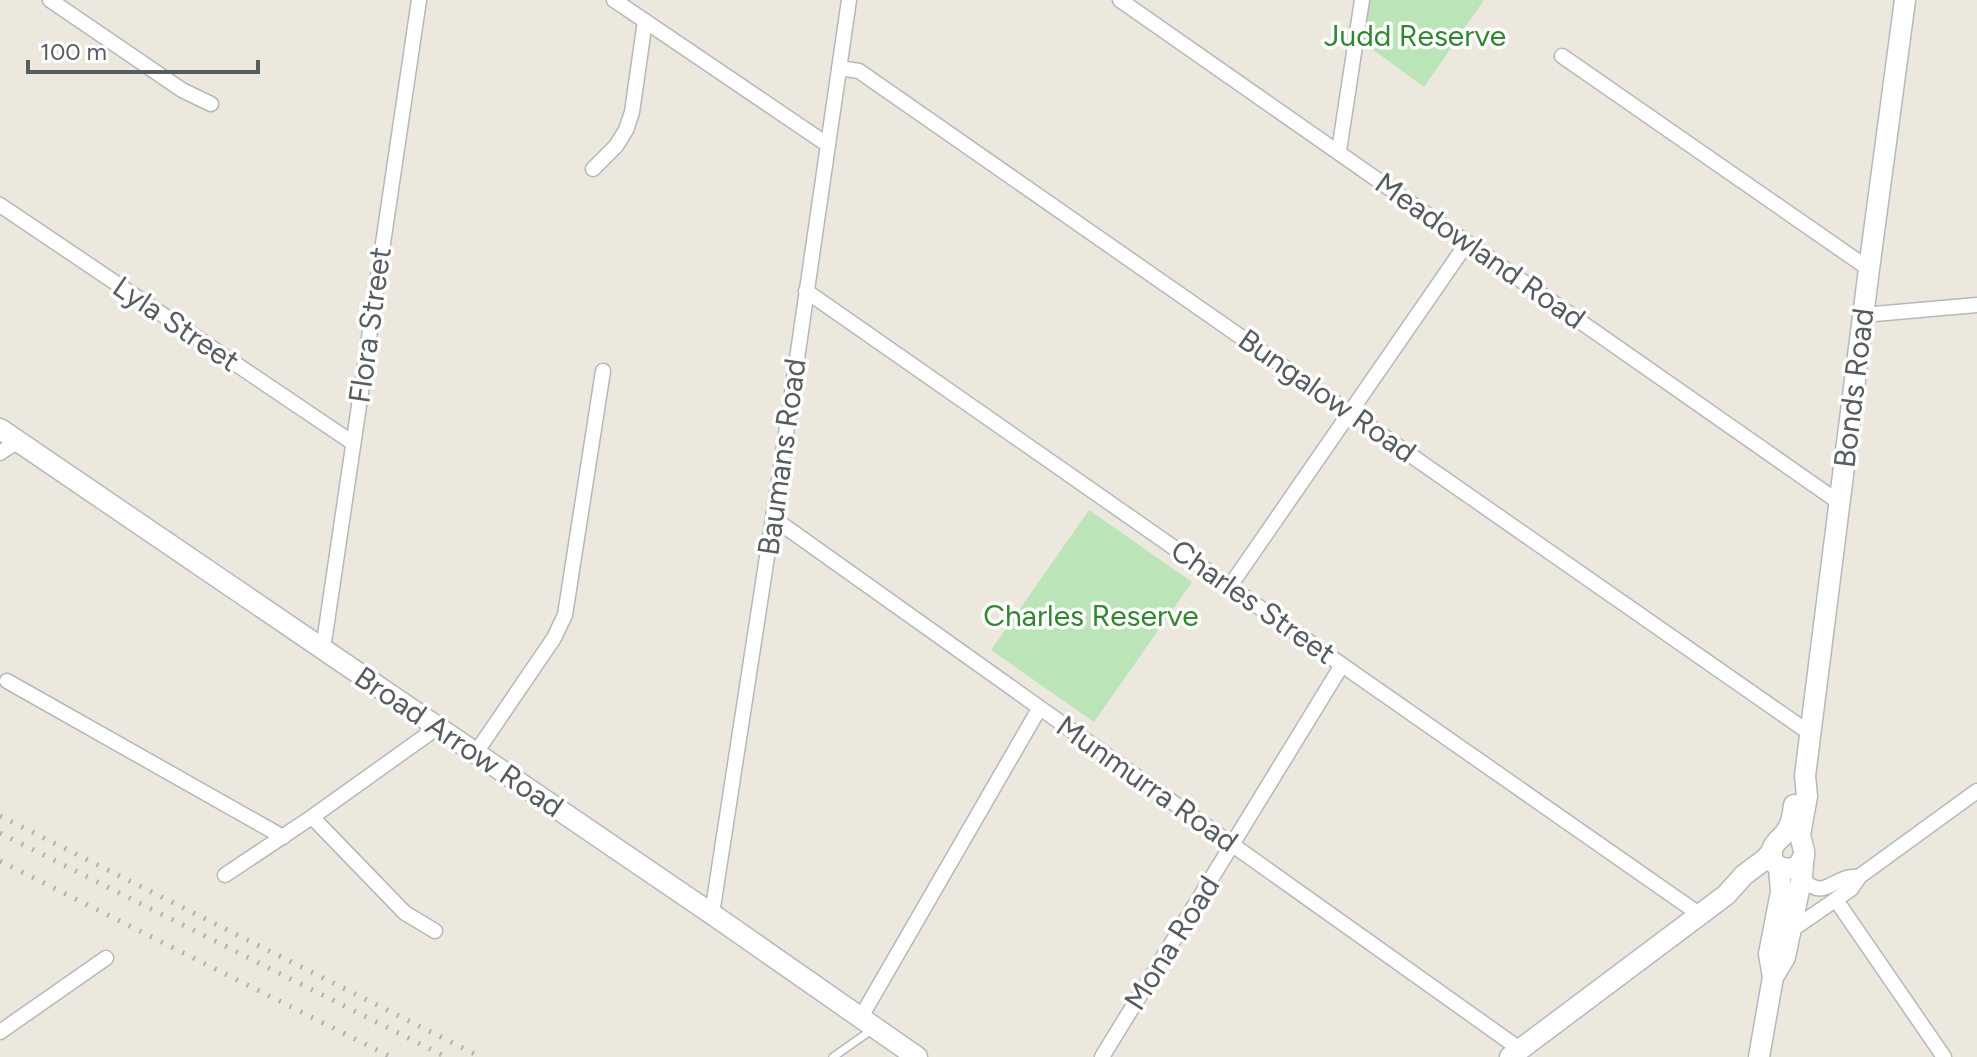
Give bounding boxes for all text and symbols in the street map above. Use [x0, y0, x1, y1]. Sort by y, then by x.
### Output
park label: Judd Reserve [1324, 17, 1506, 54]
scale bar [28, 24, 258, 74]
text: 100 m [40, 37, 107, 66]
street label: Meadowland Road [1368, 164, 1592, 337]
street label: Flora Street [340, 245, 399, 405]
street label: Lyla Street [106, 268, 247, 379]
street label: Bonds Road [1825, 306, 1882, 470]
street label: Bungalow Road [1231, 321, 1423, 470]
street label: Baumans Road [749, 356, 814, 558]
street label: Charles Street [1164, 531, 1343, 672]
park label: Charles Reserve [983, 597, 1199, 634]
street label: Broad Arrow Road [348, 658, 571, 825]
street label: Munmurra Road [1049, 707, 1245, 860]
street label: Mona Road [1116, 869, 1227, 1017]

